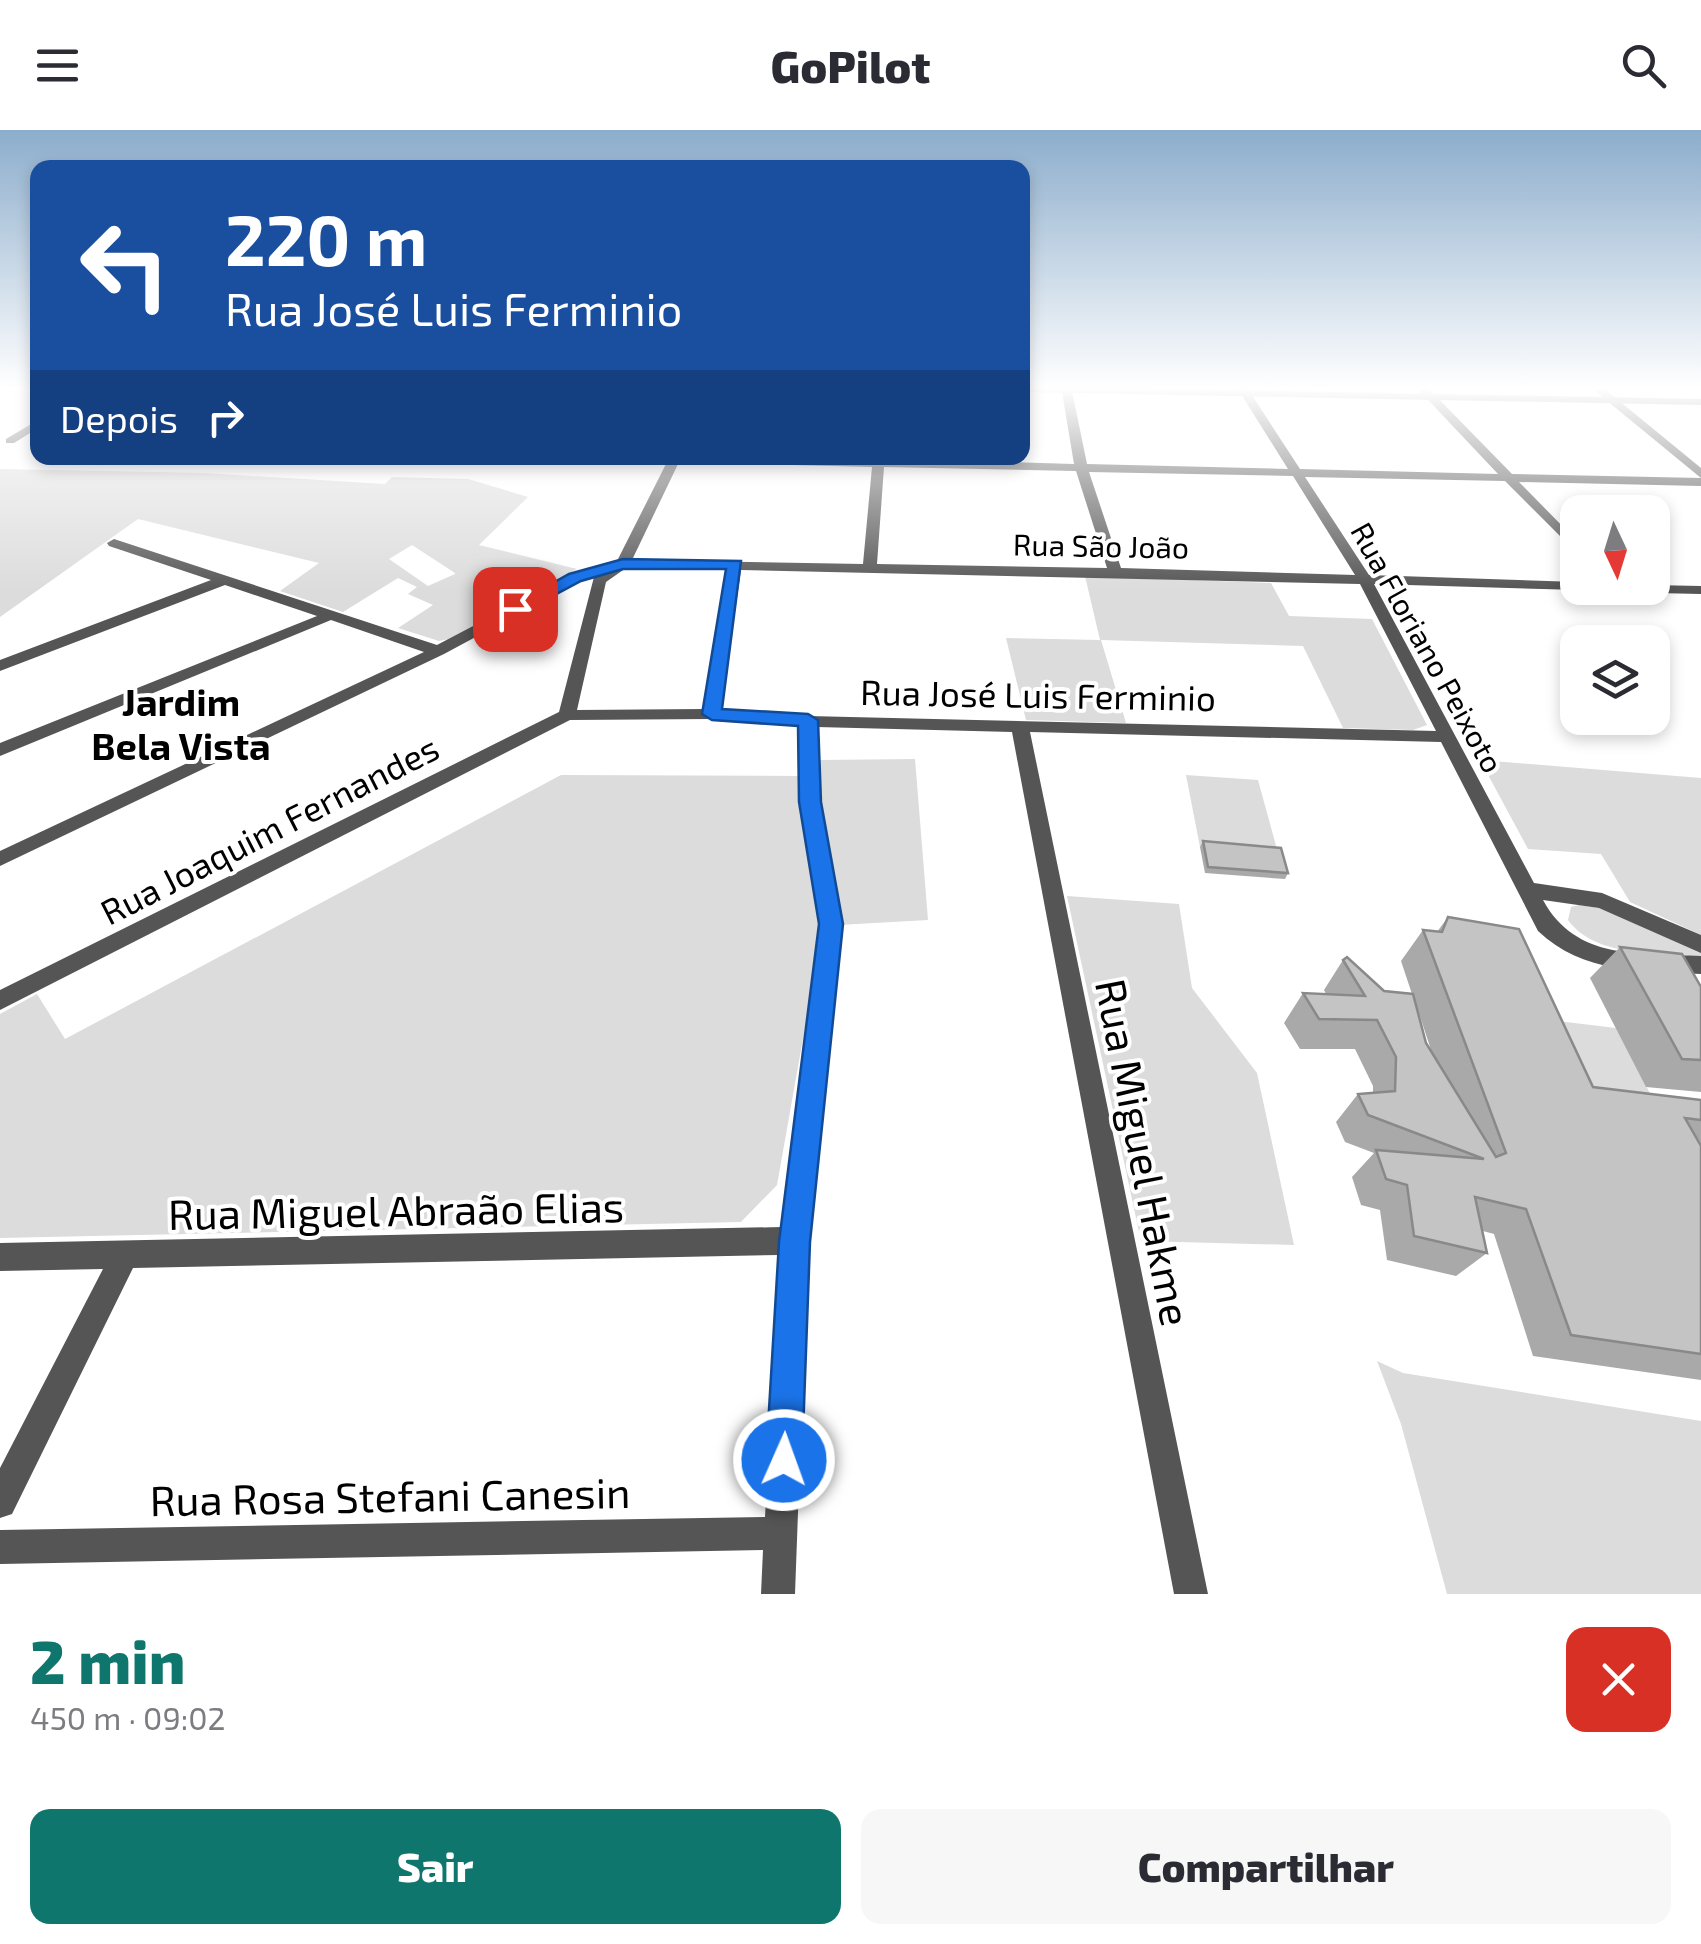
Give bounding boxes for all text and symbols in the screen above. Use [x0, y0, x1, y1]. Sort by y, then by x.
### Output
icon: menu [30, 38, 85, 93]
text: GoPilot [771, 38, 930, 92]
icon: search [1616, 38, 1671, 93]
text: 220 m [225, 196, 427, 280]
icon: left [60, 200, 190, 330]
text: Rua José Luis Ferminio [225, 281, 682, 335]
icon: right [198, 390, 253, 445]
text: Depois [60, 395, 178, 441]
north arrow [1560, 495, 1670, 605]
map controls [1560, 495, 1670, 735]
street label: Rua Floriano Peixoto [1344, 516, 1512, 778]
street label: Rua São João [1013, 525, 1189, 565]
pin [473, 567, 558, 652]
icon: arrive [488, 582, 543, 637]
button: layers [1560, 625, 1670, 735]
street label: Rua José Luis Ferminio [860, 670, 1216, 718]
district label: Jardim Bela Vista [91, 678, 271, 768]
street label: Rua Joaquim Fernandes [93, 725, 445, 933]
street label: Rua Miguel Hakme [1087, 974, 1203, 1330]
street label: Rua Miguel Abraão Elias [167, 1180, 625, 1238]
position arrow [732, 1408, 836, 1512]
street label: Rua Rosa Stefani Canesin [149, 1466, 631, 1524]
text: 2 min [30, 1624, 185, 1696]
button: close [1566, 1627, 1671, 1732]
text: 450 m · 09:02 [30, 1698, 226, 1736]
button: Sair [30, 1809, 841, 1924]
button: Compartilhar [861, 1809, 1671, 1924]

